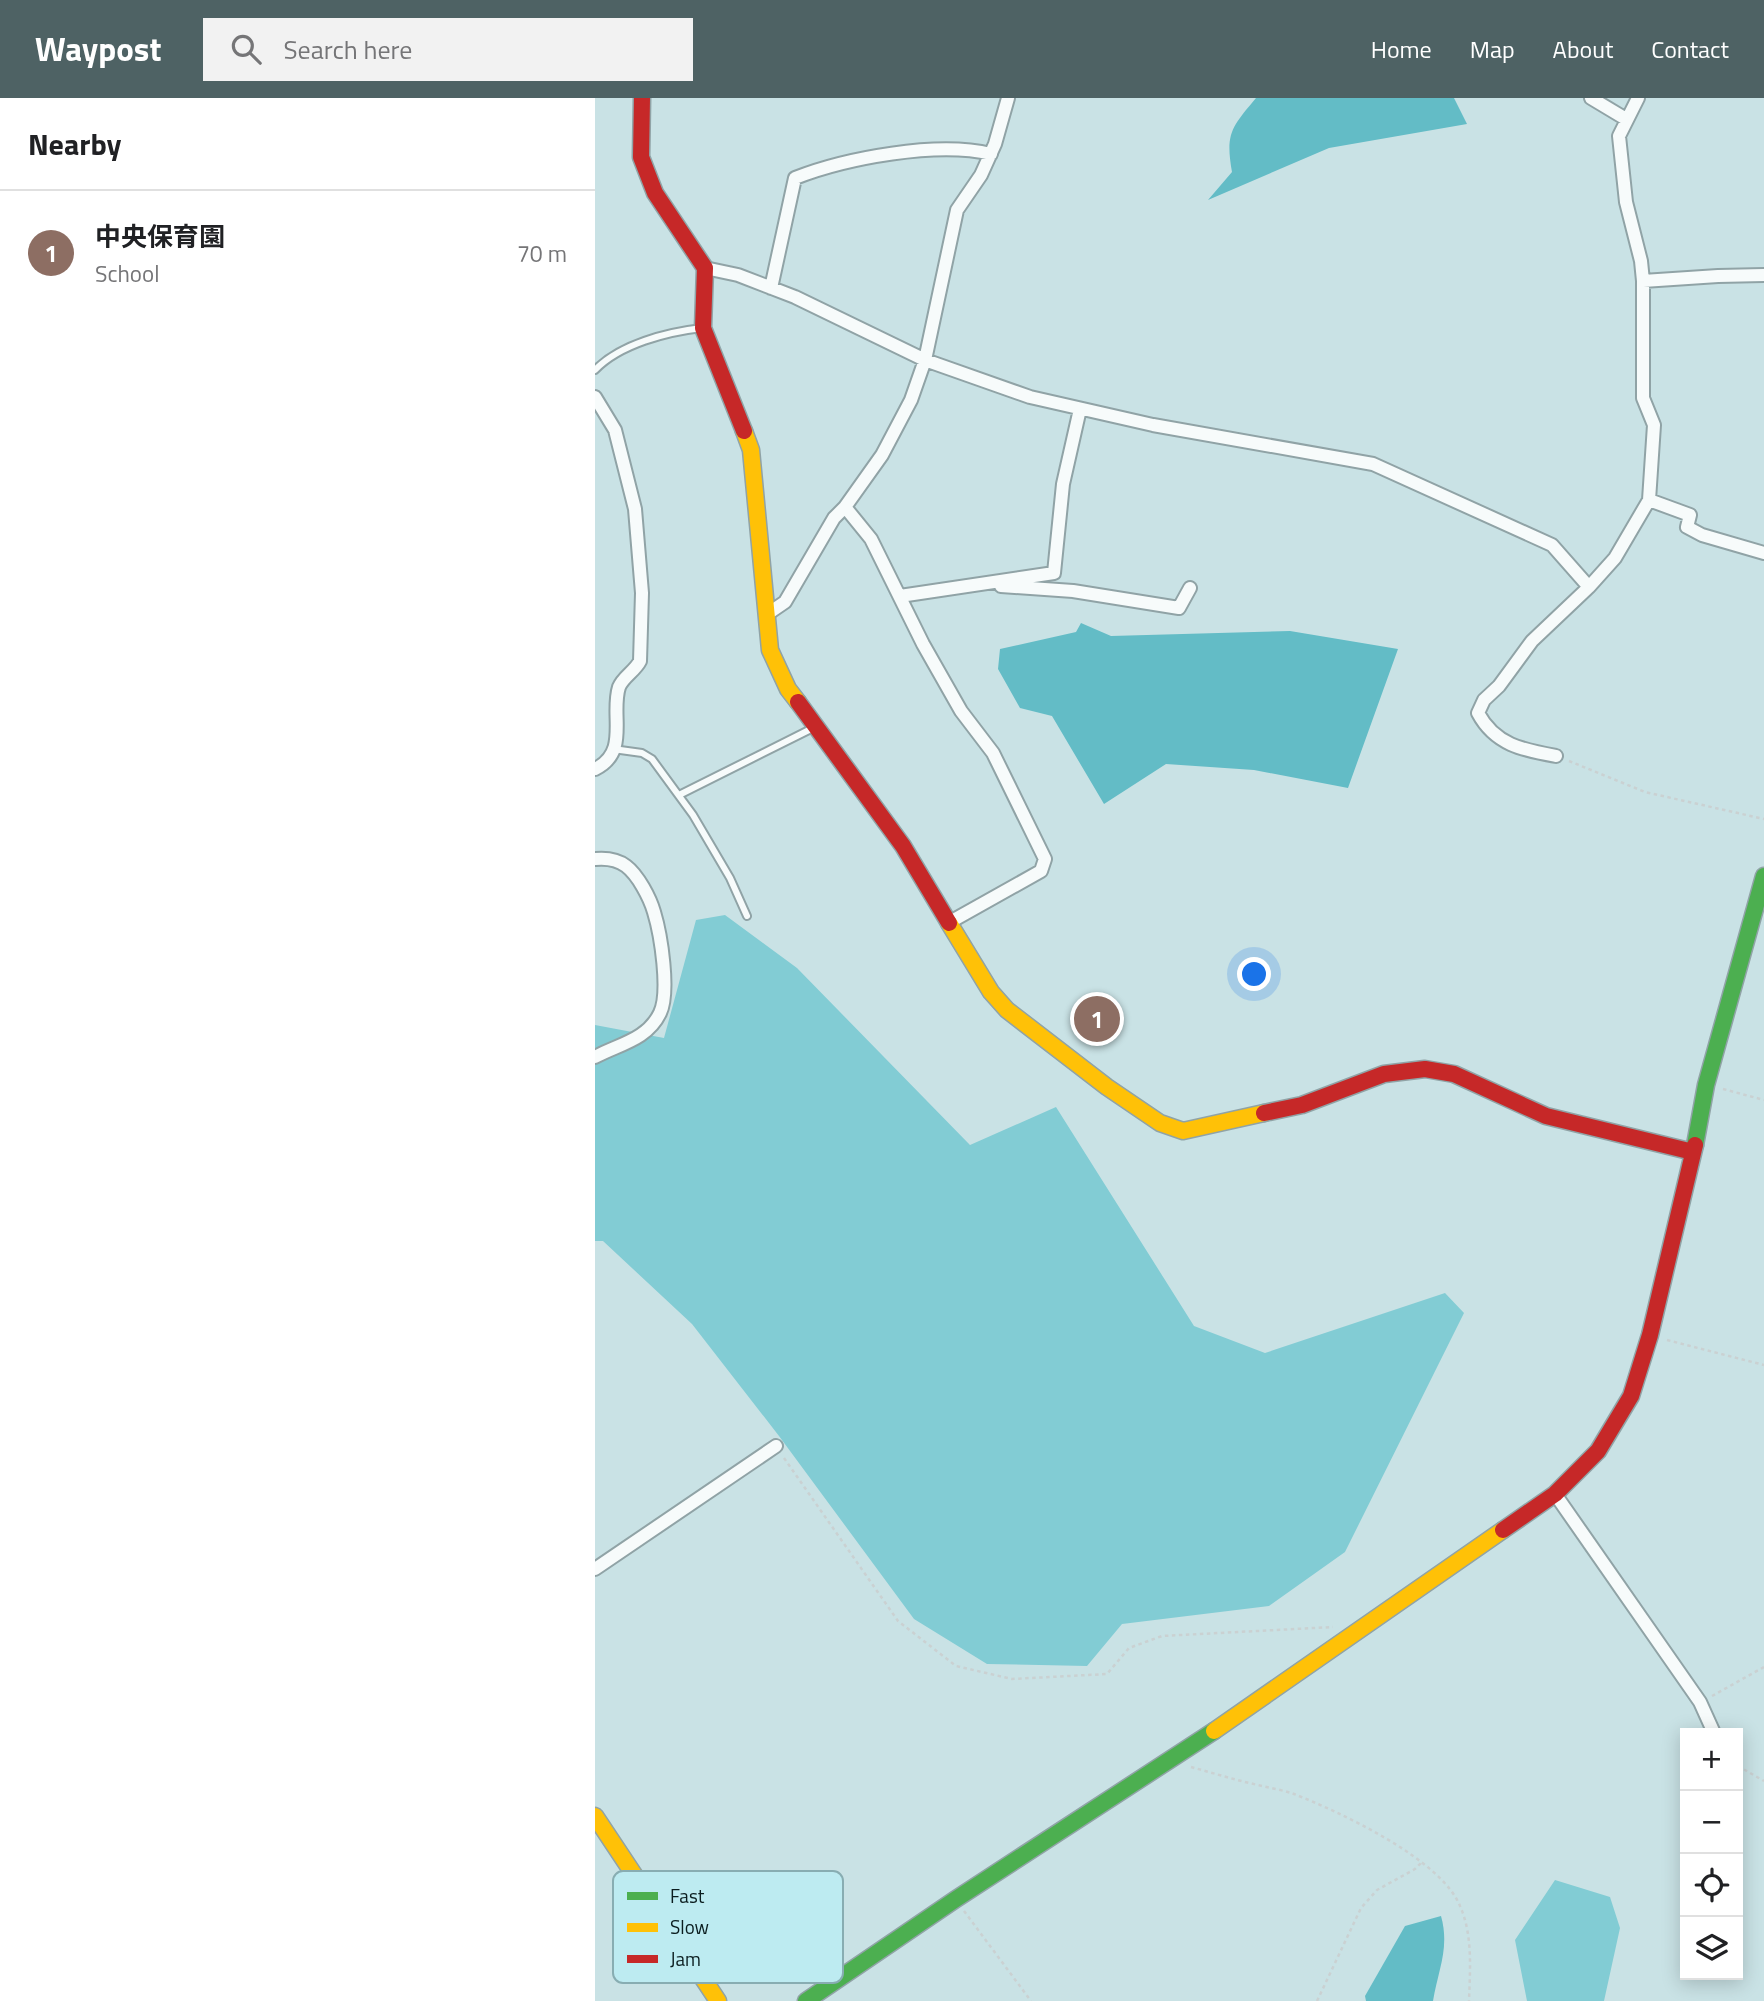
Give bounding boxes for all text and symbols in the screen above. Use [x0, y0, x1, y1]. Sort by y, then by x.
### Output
search box [203, 18, 693, 81]
text: Waypost [35, 24, 161, 74]
icon: search [227, 30, 265, 68]
text: Search here [283, 30, 412, 69]
text: Home [1371, 31, 1432, 67]
text: Map [1470, 31, 1515, 67]
text: About [1553, 31, 1613, 67]
text: Contact [1651, 31, 1729, 67]
text: Nearby [28, 121, 121, 167]
text: 中央保育園 [95, 217, 225, 256]
text: 1 [45, 236, 57, 271]
text: 70 m [517, 236, 567, 271]
text: School [95, 256, 159, 291]
your location [1237, 957, 1271, 991]
pin: 1 [1074, 993, 1120, 1045]
map controls [1680, 1728, 1743, 1980]
button: + [1680, 1728, 1743, 1791]
button: − [1680, 1791, 1743, 1854]
button: locate [1680, 1854, 1743, 1917]
legend [613, 1871, 843, 1983]
text: Fast [670, 1881, 705, 1910]
text: Slow [670, 1912, 709, 1941]
button: layers [1680, 1917, 1743, 1980]
text: Jam [670, 1944, 701, 1973]

